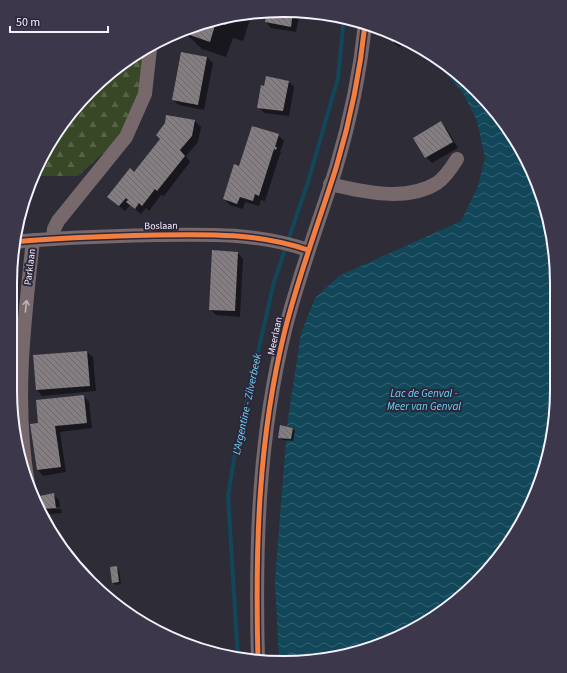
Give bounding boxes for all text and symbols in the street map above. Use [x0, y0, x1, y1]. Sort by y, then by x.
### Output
scale bar [10, 8, 108, 34]
text: 50 m [16, 14, 40, 31]
street label: Boslaan [144, 219, 178, 233]
street label: Parklaan [21, 248, 39, 286]
one-way arrow [22, 300, 30, 313]
street label: Meerlaan [264, 316, 286, 356]
water label: L'Argentine - Zilverbeek [229, 351, 265, 456]
water label: Lac de Genval - Meer van Genval [387, 386, 461, 414]

